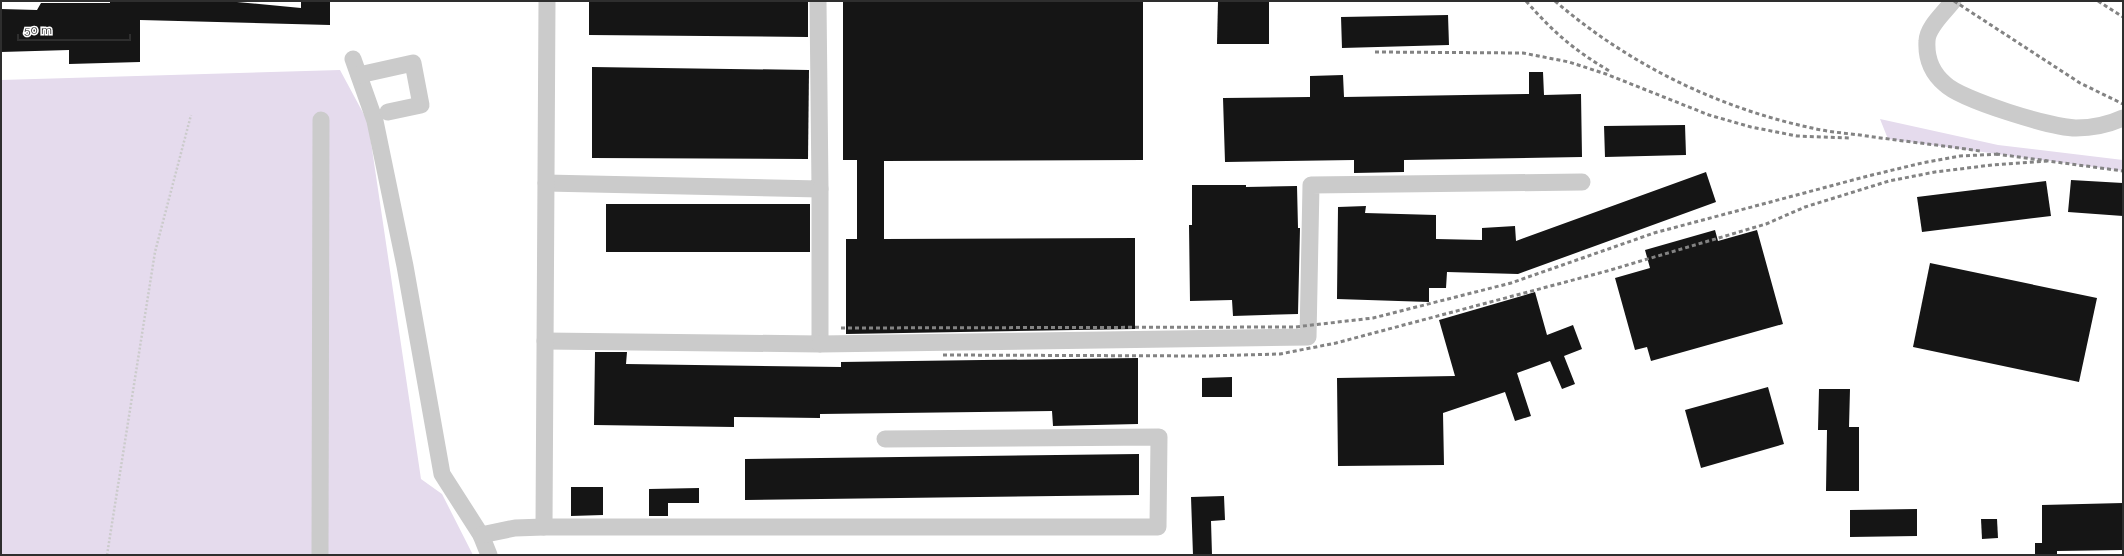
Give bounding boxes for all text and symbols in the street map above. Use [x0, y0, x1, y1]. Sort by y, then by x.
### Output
scale bar [18, 16, 130, 42]
text: 50 m [24, 23, 52, 37]

